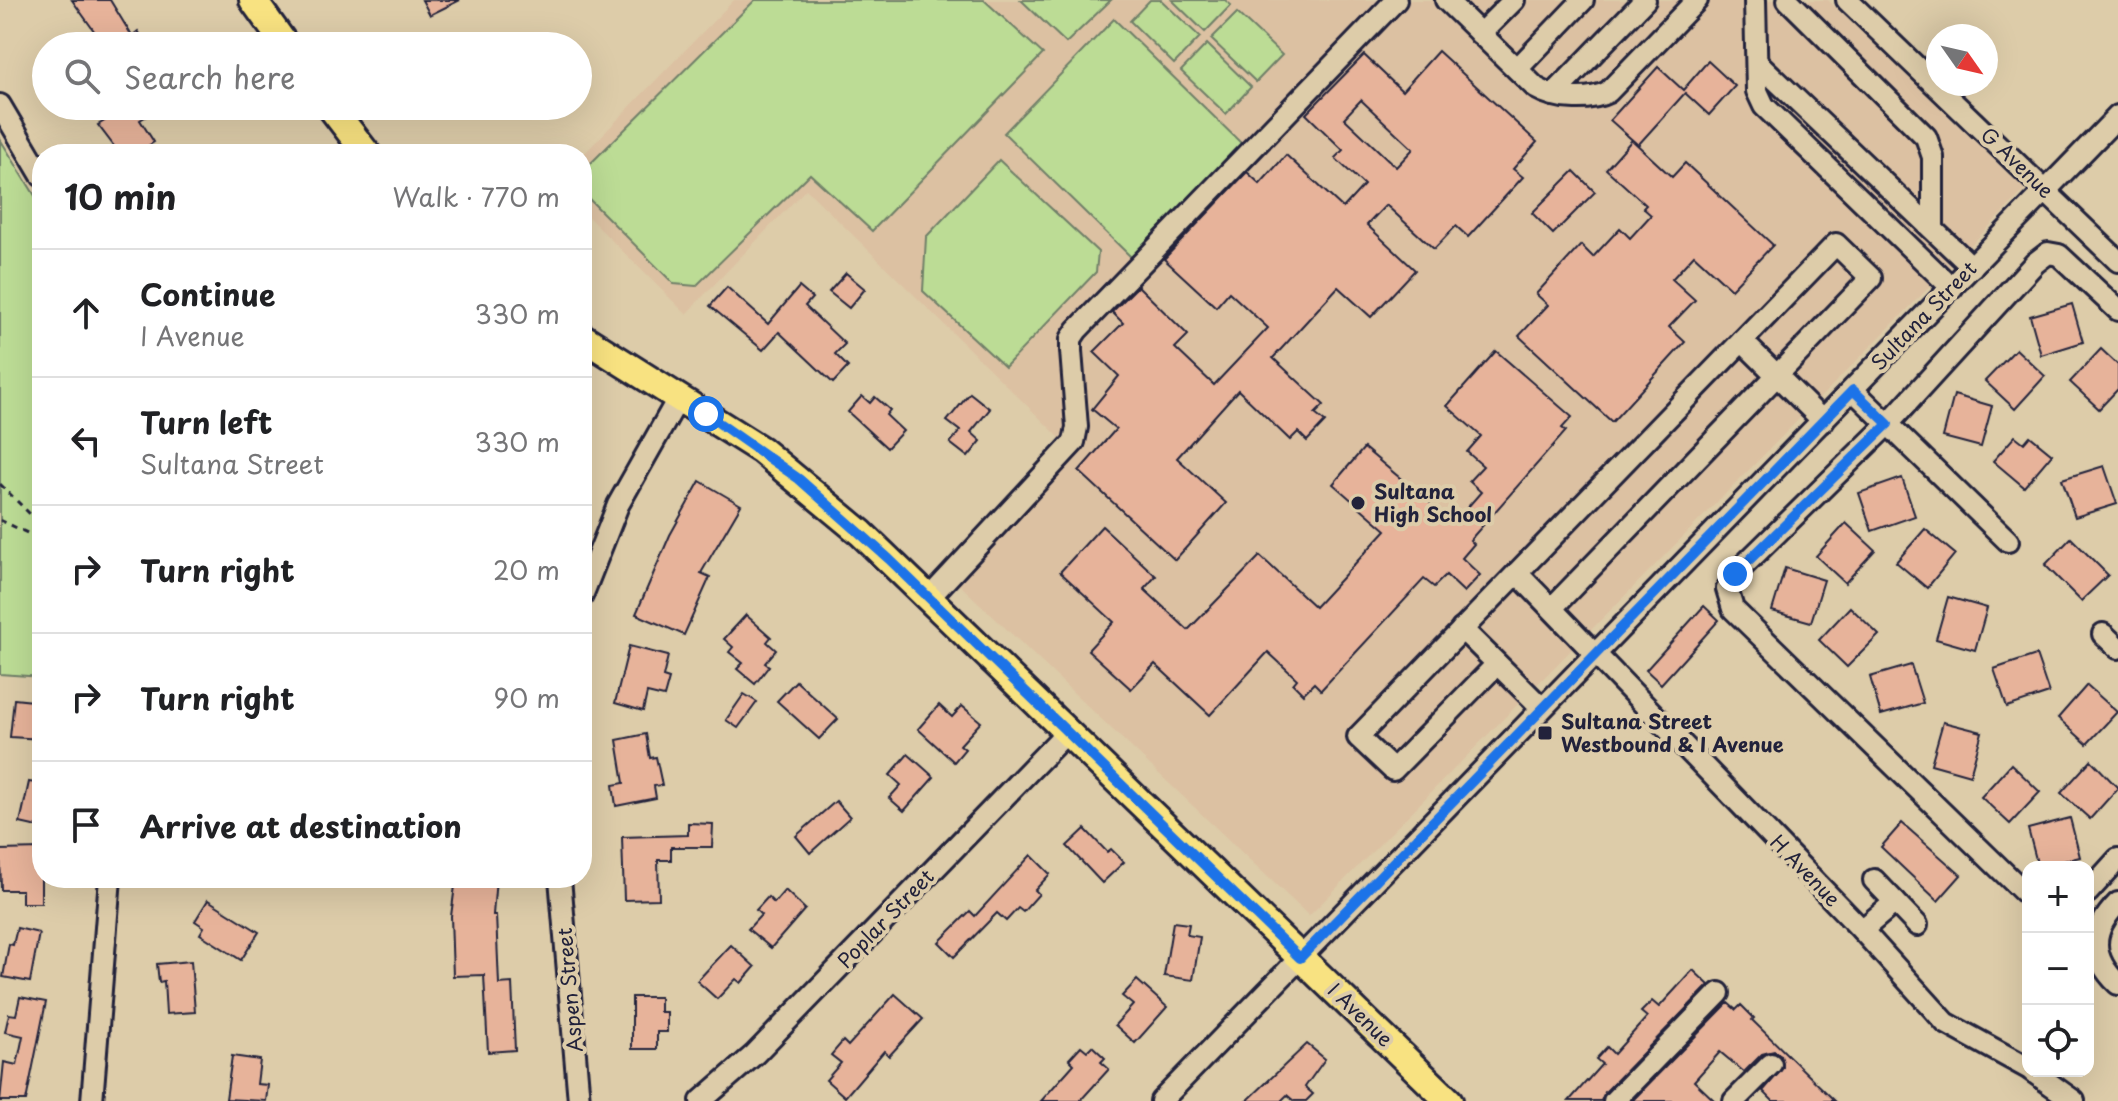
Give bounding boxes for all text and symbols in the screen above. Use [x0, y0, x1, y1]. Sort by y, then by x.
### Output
north arrow [1926, 24, 1998, 96]
search box [32, 32, 592, 120]
icon: search [60, 54, 104, 98]
text: Search here [124, 54, 296, 99]
street label: G Avenue [1975, 120, 2061, 205]
text: 10 min [64, 170, 177, 222]
text: Walk · 770 m [393, 177, 560, 216]
street label: Sultana Street [1863, 254, 1983, 377]
text: Continue [140, 271, 275, 316]
icon: ahead [64, 291, 108, 335]
text: 330 m [475, 294, 560, 333]
text: I Avenue [140, 316, 245, 355]
route start [688, 396, 724, 432]
text: Turn left [140, 399, 272, 444]
icon: left [64, 419, 108, 463]
text: 330 m [475, 422, 560, 461]
text: Sultana Street [140, 444, 324, 483]
place label: Sultana High School [1374, 476, 1492, 529]
marker: Sultana High School [1349, 494, 1367, 512]
icon: right [64, 547, 108, 591]
text: Turn right [140, 547, 295, 592]
text: 20 m [493, 550, 560, 589]
route end [1717, 556, 1753, 592]
icon: right [64, 675, 108, 719]
text: Turn right [140, 675, 295, 720]
text: 90 m [493, 678, 560, 717]
place label: Sultana Street Westbound & I Avenue [1561, 706, 1784, 759]
marker: Sultana Street Westbound & I Avenue [1536, 724, 1554, 742]
icon: arrive [64, 803, 108, 847]
text: Arrive at destination [140, 803, 462, 848]
street label: H Avenue [1764, 828, 1848, 913]
map controls [2022, 861, 2094, 1077]
button: + [2022, 861, 2094, 933]
street label: Poplar Street [830, 862, 941, 975]
street label: Aspen Street [549, 927, 589, 1054]
button: − [2022, 933, 2094, 1005]
street label: I Avenue [1321, 976, 1400, 1053]
button: locate [2022, 1005, 2094, 1077]

